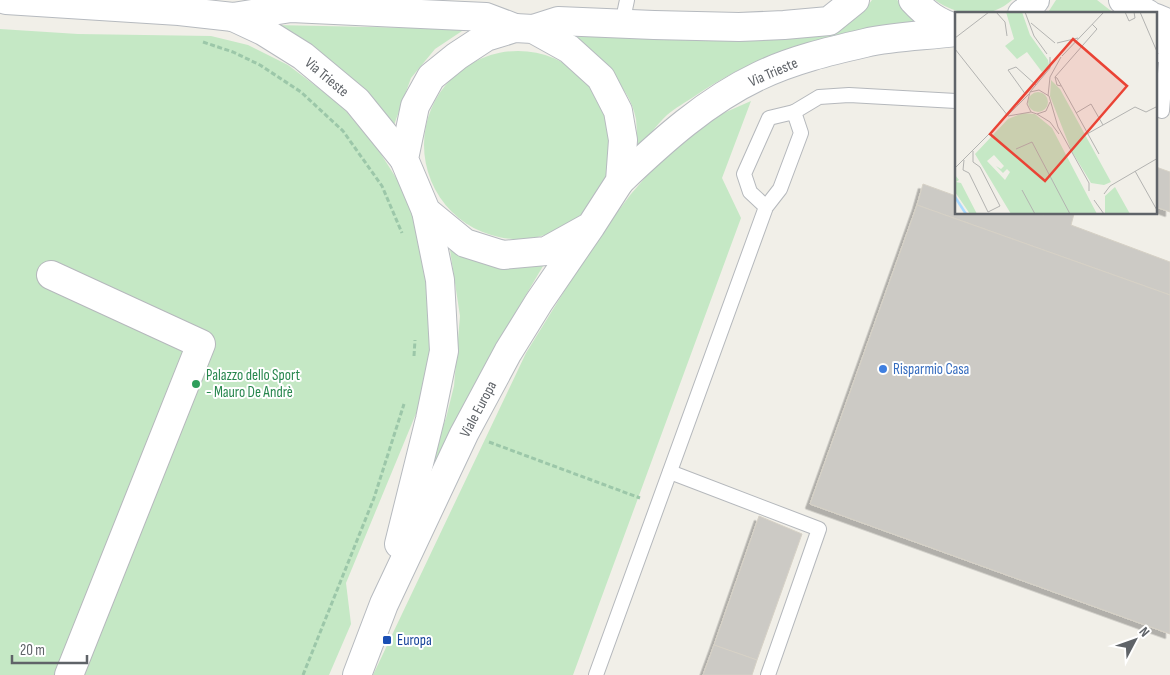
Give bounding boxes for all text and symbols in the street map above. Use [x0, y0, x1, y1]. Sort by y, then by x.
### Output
inset map [955, 12, 1158, 215]
street label: Via Trieste [301, 53, 353, 101]
street label: Via Trieste [746, 54, 801, 91]
place label: Risparmio Casa [893, 360, 970, 379]
marker: Risparmio Casa [877, 363, 889, 375]
place label: Palazzo dello Sport - Mauro De Andrè [206, 366, 300, 402]
marker: Palazzo dello Sport - Mauro De Andrè [190, 378, 202, 390]
street label: Viale Europa [456, 378, 501, 441]
north arrow [1110, 615, 1160, 665]
text: N [1136, 623, 1153, 640]
place label: Europa [397, 631, 432, 650]
scale bar [12, 632, 88, 664]
marker: Europa [381, 634, 393, 646]
text: 20 m [20, 641, 45, 660]

